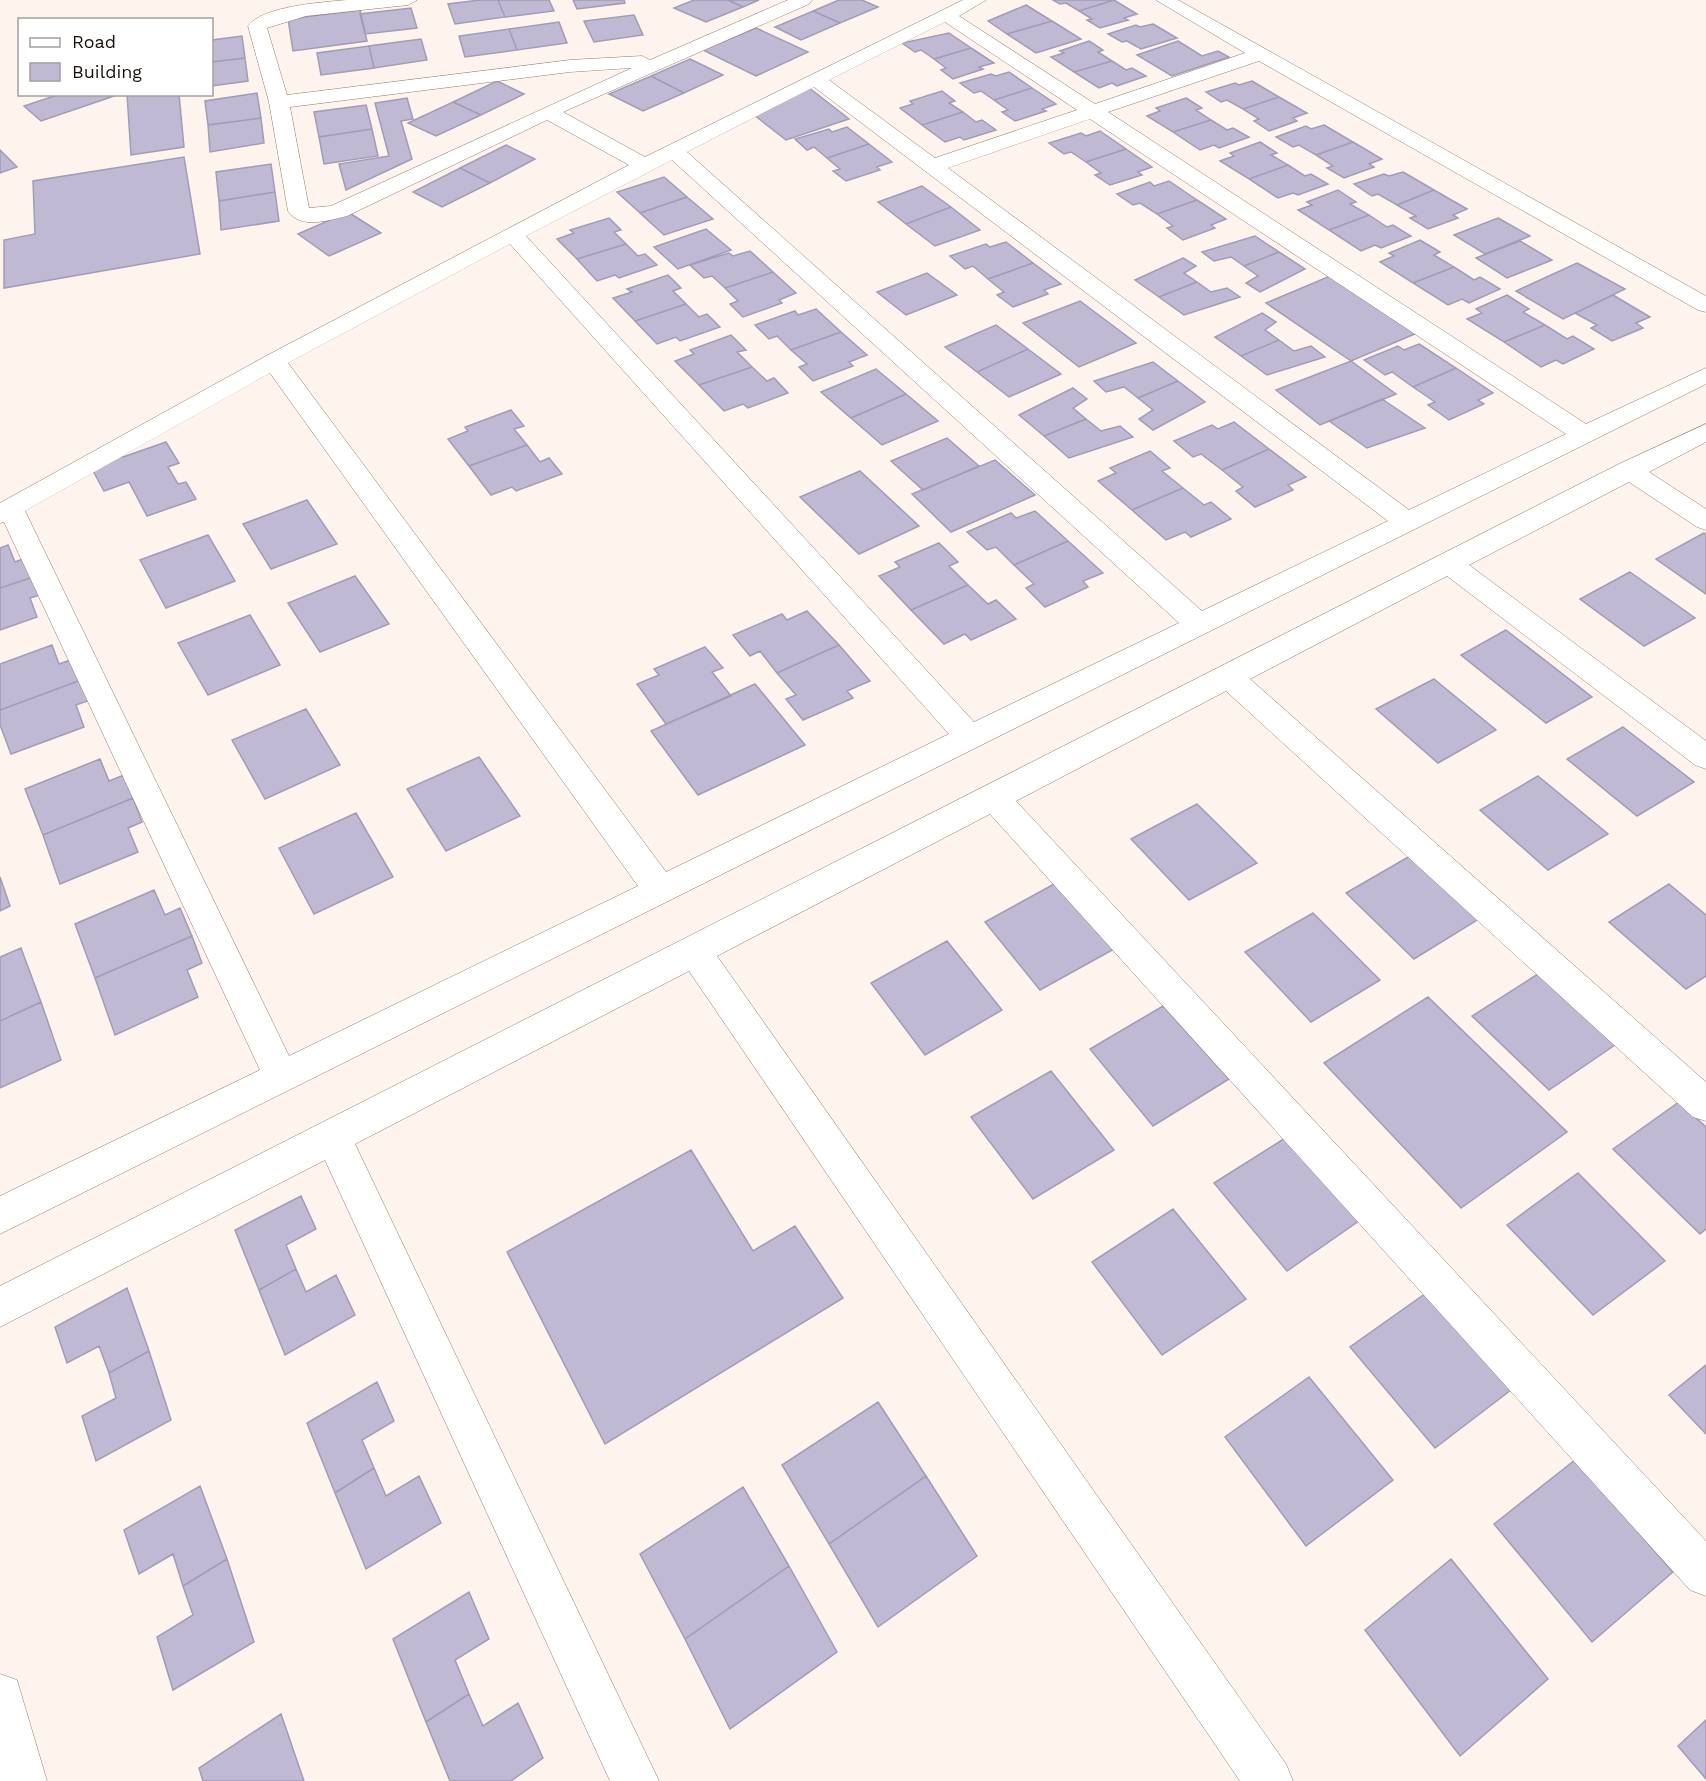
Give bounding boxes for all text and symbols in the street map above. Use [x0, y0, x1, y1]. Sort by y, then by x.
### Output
legend [18, 18, 213, 96]
text: Road [72, 31, 116, 52]
text: Building [72, 61, 142, 82]

